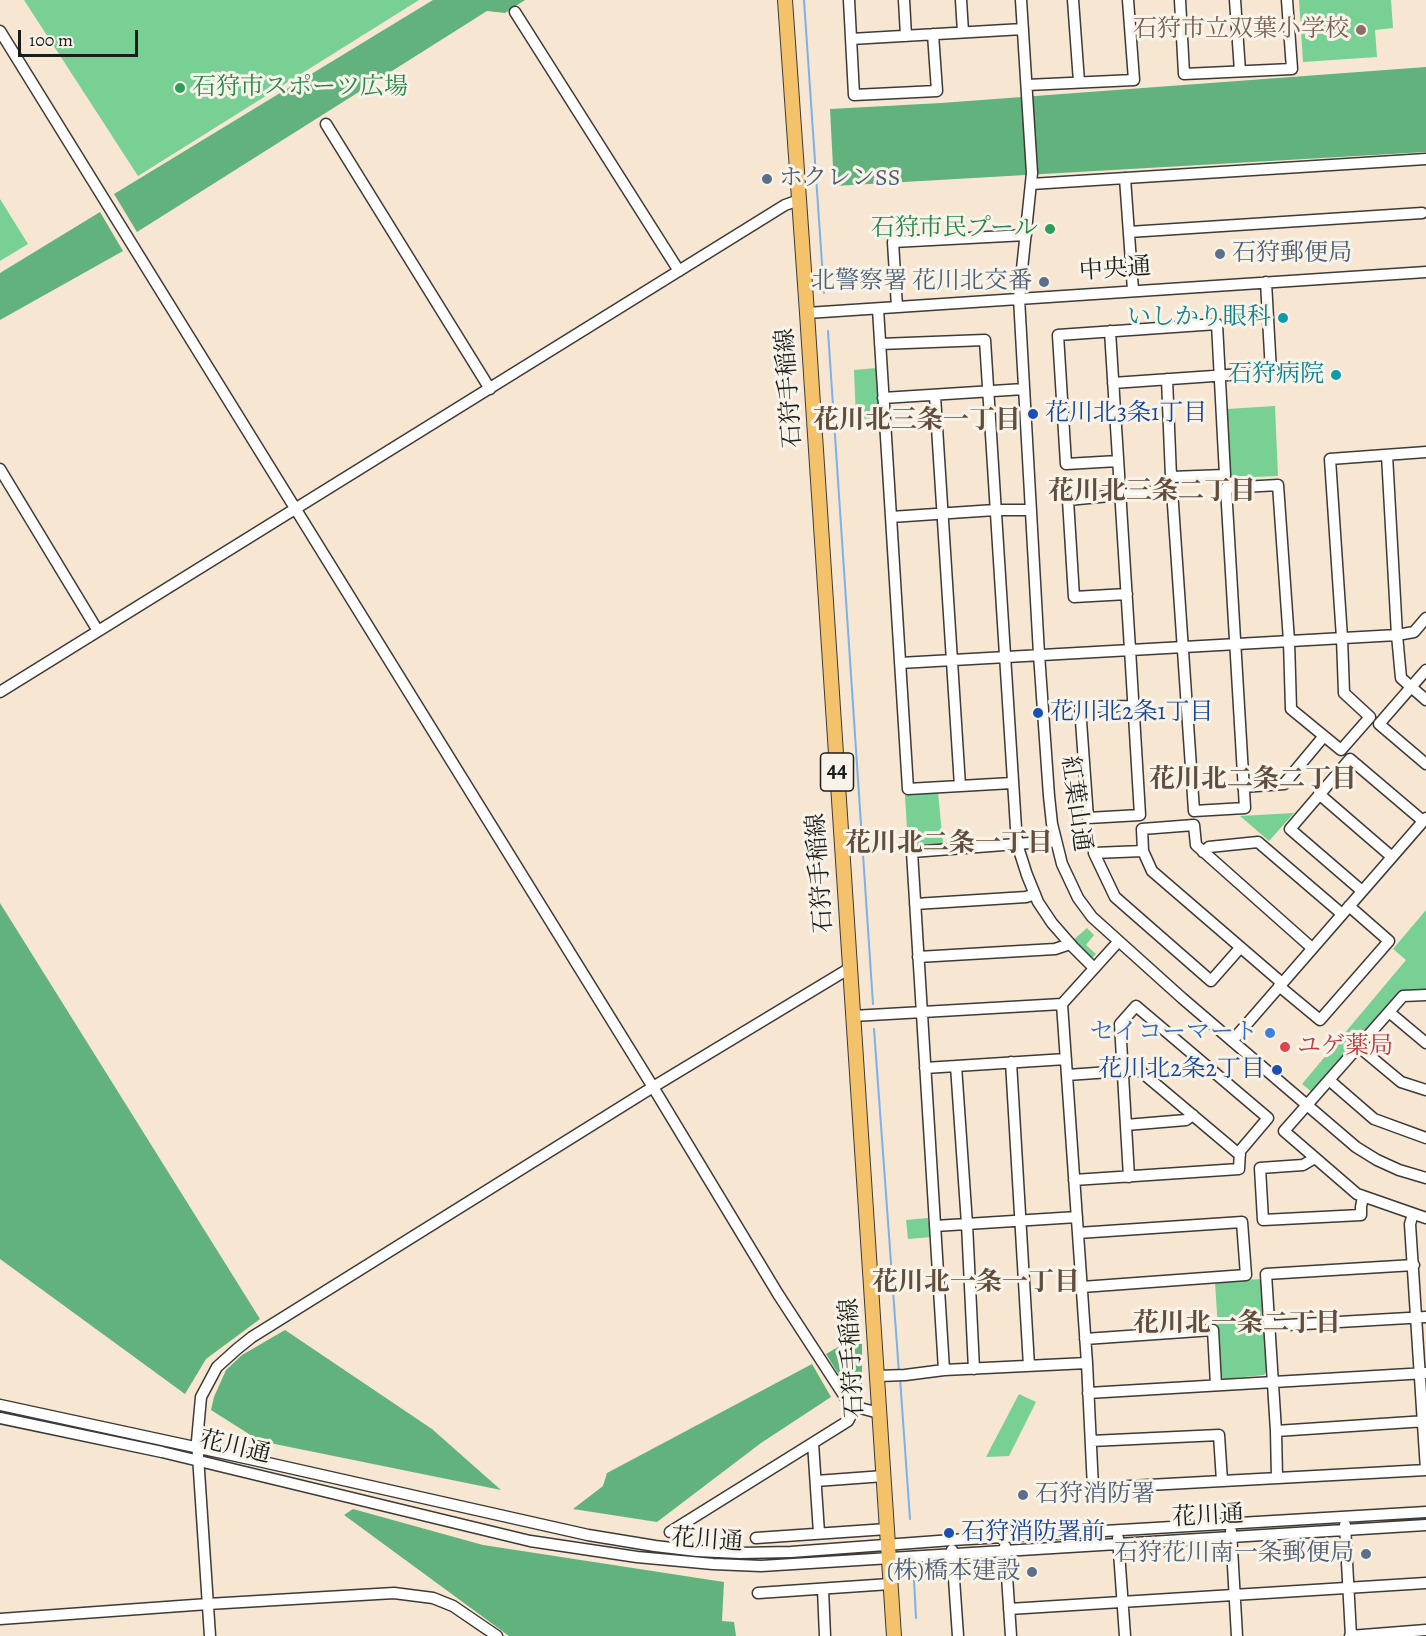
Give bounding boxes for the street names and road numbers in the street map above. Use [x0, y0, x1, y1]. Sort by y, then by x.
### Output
street label: 中央通 [1078, 253, 1152, 287]
street label: 石狩手稲線 [771, 327, 809, 449]
road number: 44 [820, 753, 854, 791]
street label: 紅葉山通 [1054, 754, 1096, 854]
street label: 石狩手稲線 [802, 812, 840, 934]
street label: 石狩手稲線 [835, 1297, 871, 1419]
street label: 花川通 [197, 1426, 273, 1470]
street label: 花川通 [1171, 1501, 1245, 1533]
street label: 花川通 [670, 1524, 744, 1558]

